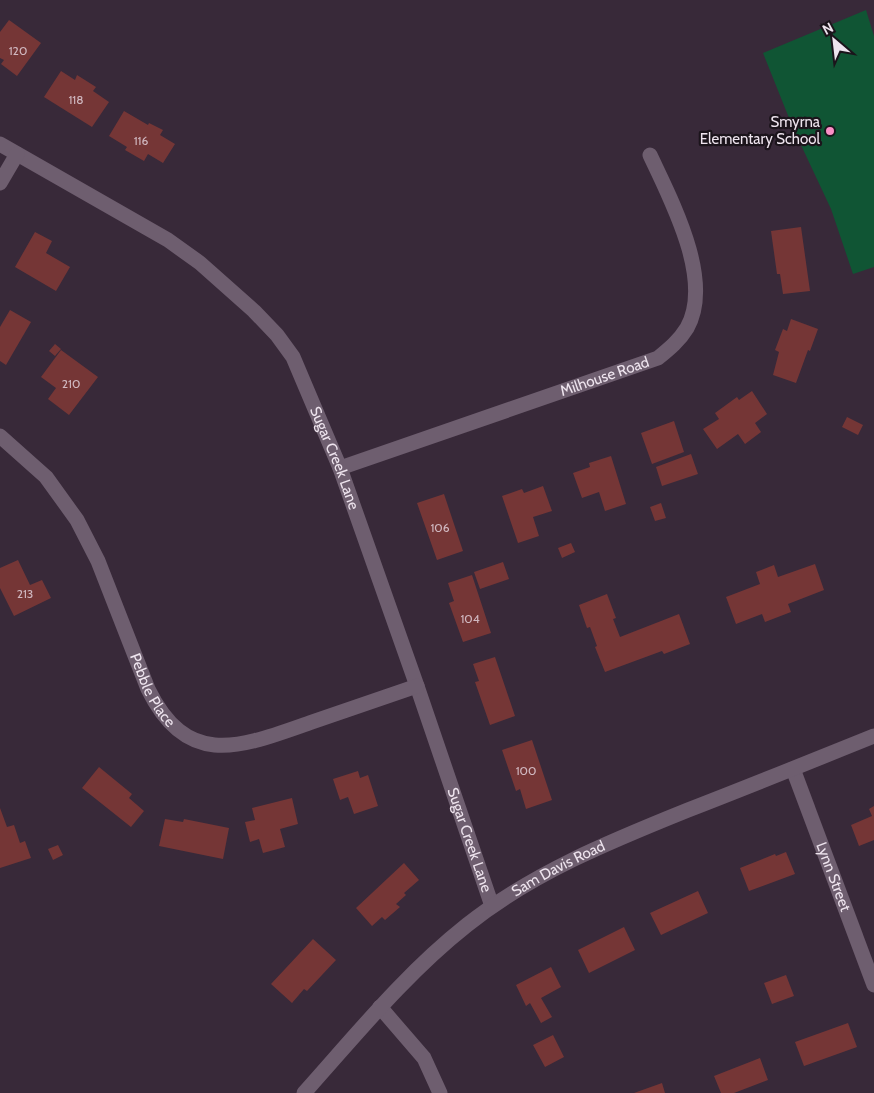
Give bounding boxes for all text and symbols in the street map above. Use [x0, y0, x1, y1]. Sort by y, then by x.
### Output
north arrow [809, 15, 859, 65]
text: N [819, 18, 836, 39]
house number: 120 [9, 43, 27, 58]
house number: 118 [68, 92, 84, 107]
place label: Smyrna Elementary School [700, 113, 821, 148]
marker: Smyrna Elementary School [824, 125, 836, 137]
house number: 116 [134, 133, 149, 148]
street label: Milhouse Road [558, 353, 651, 400]
house number: 210 [62, 376, 80, 391]
street label: Sugar Creek Lane [306, 404, 363, 512]
house number: 106 [430, 520, 450, 535]
house number: 213 [17, 586, 33, 601]
house number: 104 [460, 611, 480, 626]
street label: Pebble Place [126, 651, 179, 731]
house number: 100 [516, 763, 536, 778]
street label: Sugar Creek Lane [443, 785, 496, 895]
street label: Sam Davis Road [508, 837, 608, 900]
street label: Lynn Street [812, 839, 855, 914]

